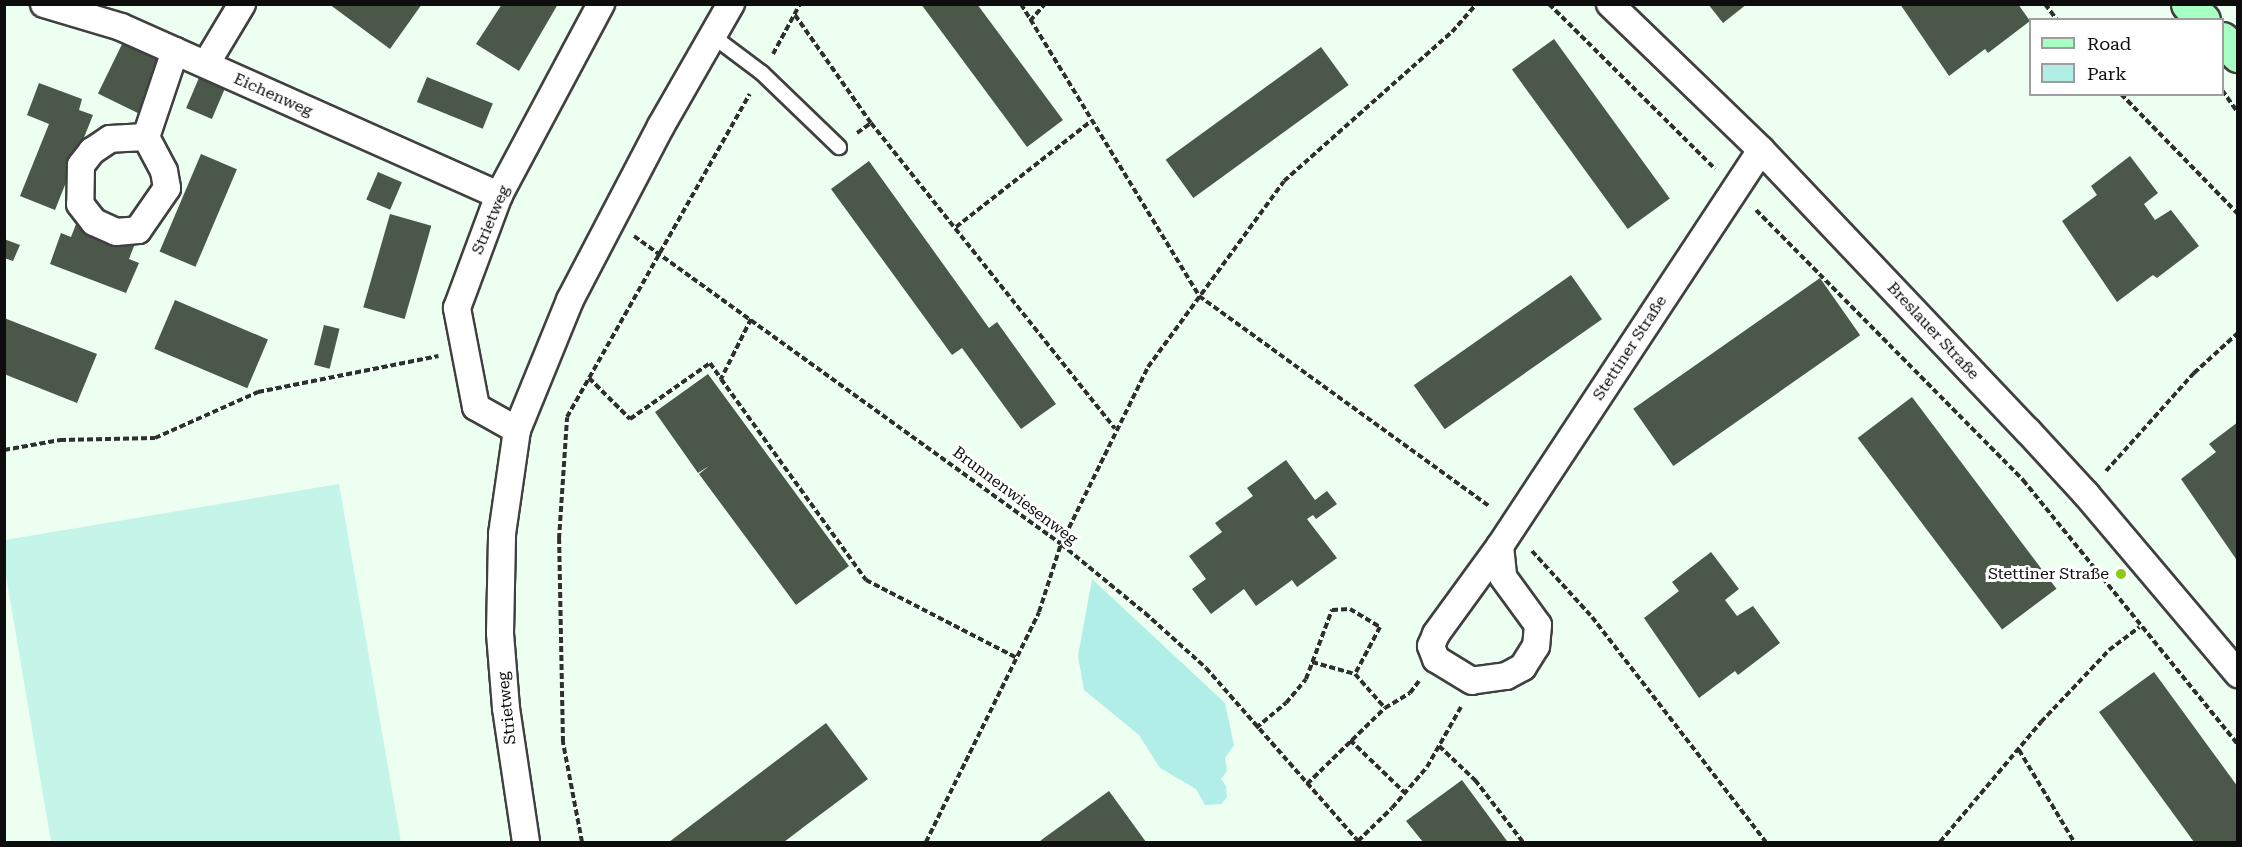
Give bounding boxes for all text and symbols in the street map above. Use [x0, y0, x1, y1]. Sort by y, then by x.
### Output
legend [2029, 18, 2224, 96]
text: Road [2087, 33, 2131, 54]
text: Park [2087, 63, 2127, 84]
street label: Eichenweg [231, 69, 315, 121]
street label: Strietweg [468, 183, 514, 257]
street label: Breslauer Straße [1883, 278, 1983, 384]
street label: Stettiner Straße [1589, 292, 1671, 404]
street label: Brunnenwiesenweg [949, 443, 1081, 549]
place label: Stettiner Straße [1988, 564, 2109, 584]
marker: Stettiner Straße [2114, 567, 2128, 581]
street label: Strietweg [494, 671, 520, 745]

